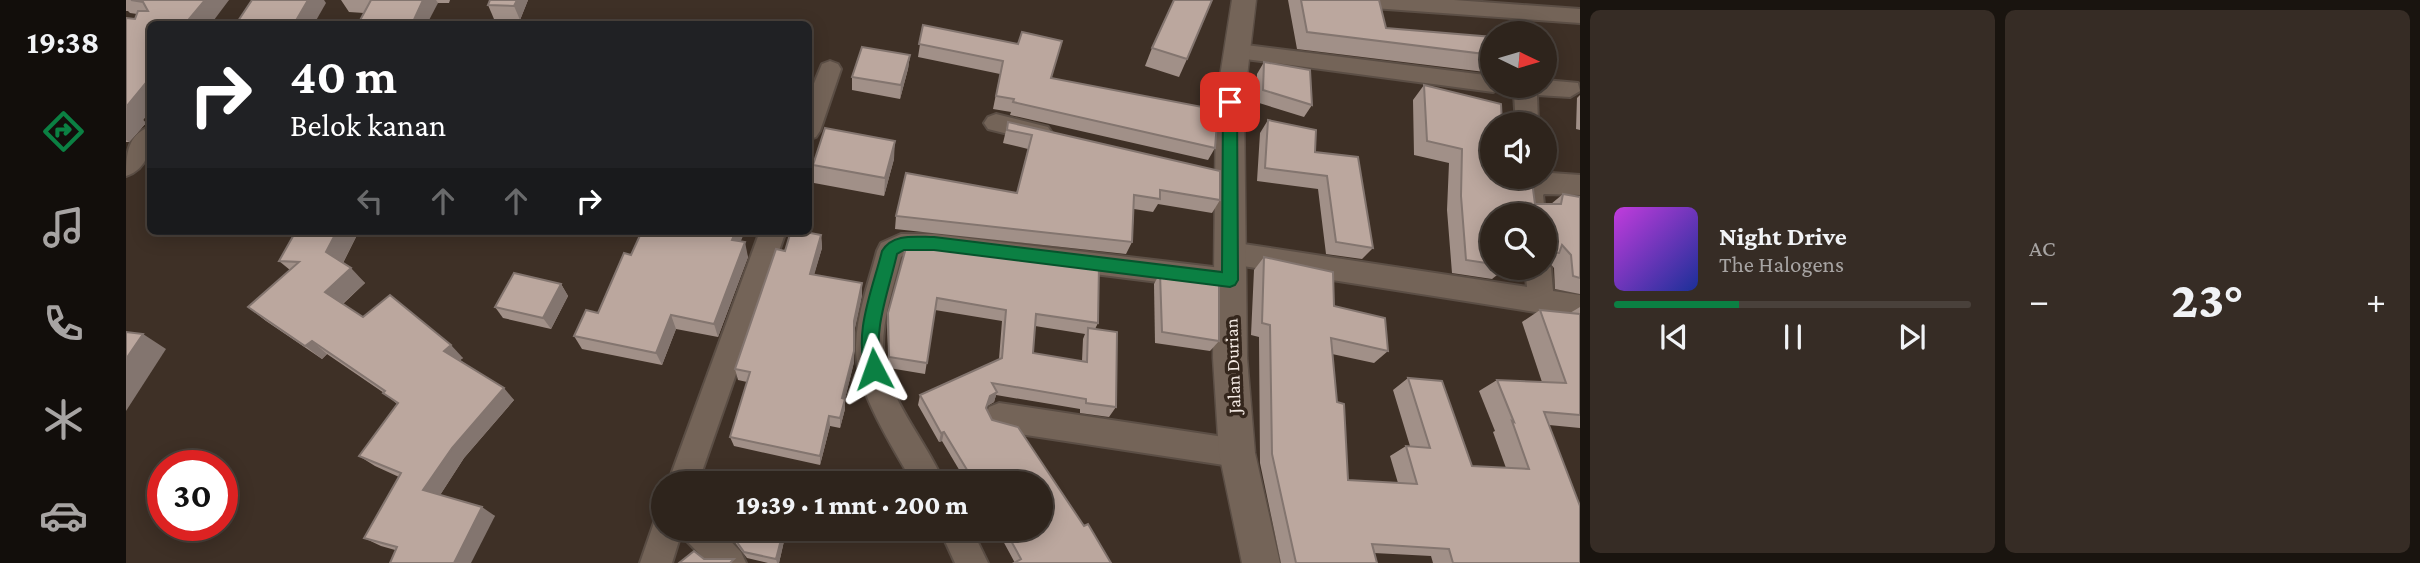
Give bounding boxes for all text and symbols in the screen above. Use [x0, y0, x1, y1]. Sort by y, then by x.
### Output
north arrow [1480, 21, 1558, 98]
map controls [1480, 21, 1557, 280]
text: 19:38 [27, 24, 99, 60]
icon: right [175, 49, 266, 140]
text: 40 m [290, 49, 397, 104]
pin [1200, 72, 1260, 132]
icon: arrive [1211, 83, 1249, 121]
icon: directions [39, 107, 88, 156]
text: Belok kanan [290, 107, 446, 143]
button: sound [1480, 112, 1557, 189]
icon: left [351, 182, 389, 220]
icon: ahead [424, 182, 462, 220]
icon: ahead [497, 182, 535, 220]
icon: right [570, 182, 608, 220]
icon: music [39, 203, 88, 252]
button: search [1480, 203, 1557, 280]
text: Night Drive [1719, 222, 1847, 251]
text: AC [2029, 235, 2056, 261]
text: The Halogens [1719, 251, 1844, 277]
text: 23° [2171, 270, 2244, 328]
text: − [2029, 279, 2049, 321]
text: + [2366, 279, 2386, 321]
icon: phone [39, 299, 88, 348]
street label: Jalan Durian [1220, 318, 1245, 416]
icon: previous [1655, 318, 1693, 356]
icon: pause [1774, 318, 1812, 356]
icon: next [1893, 318, 1931, 356]
position arrow [837, 332, 911, 406]
icon: climate [39, 395, 88, 444]
speed limit sign: 30 [147, 450, 238, 541]
icon: car [39, 491, 88, 540]
text: 19:39 · 1 mnt · 200 m [736, 491, 968, 520]

